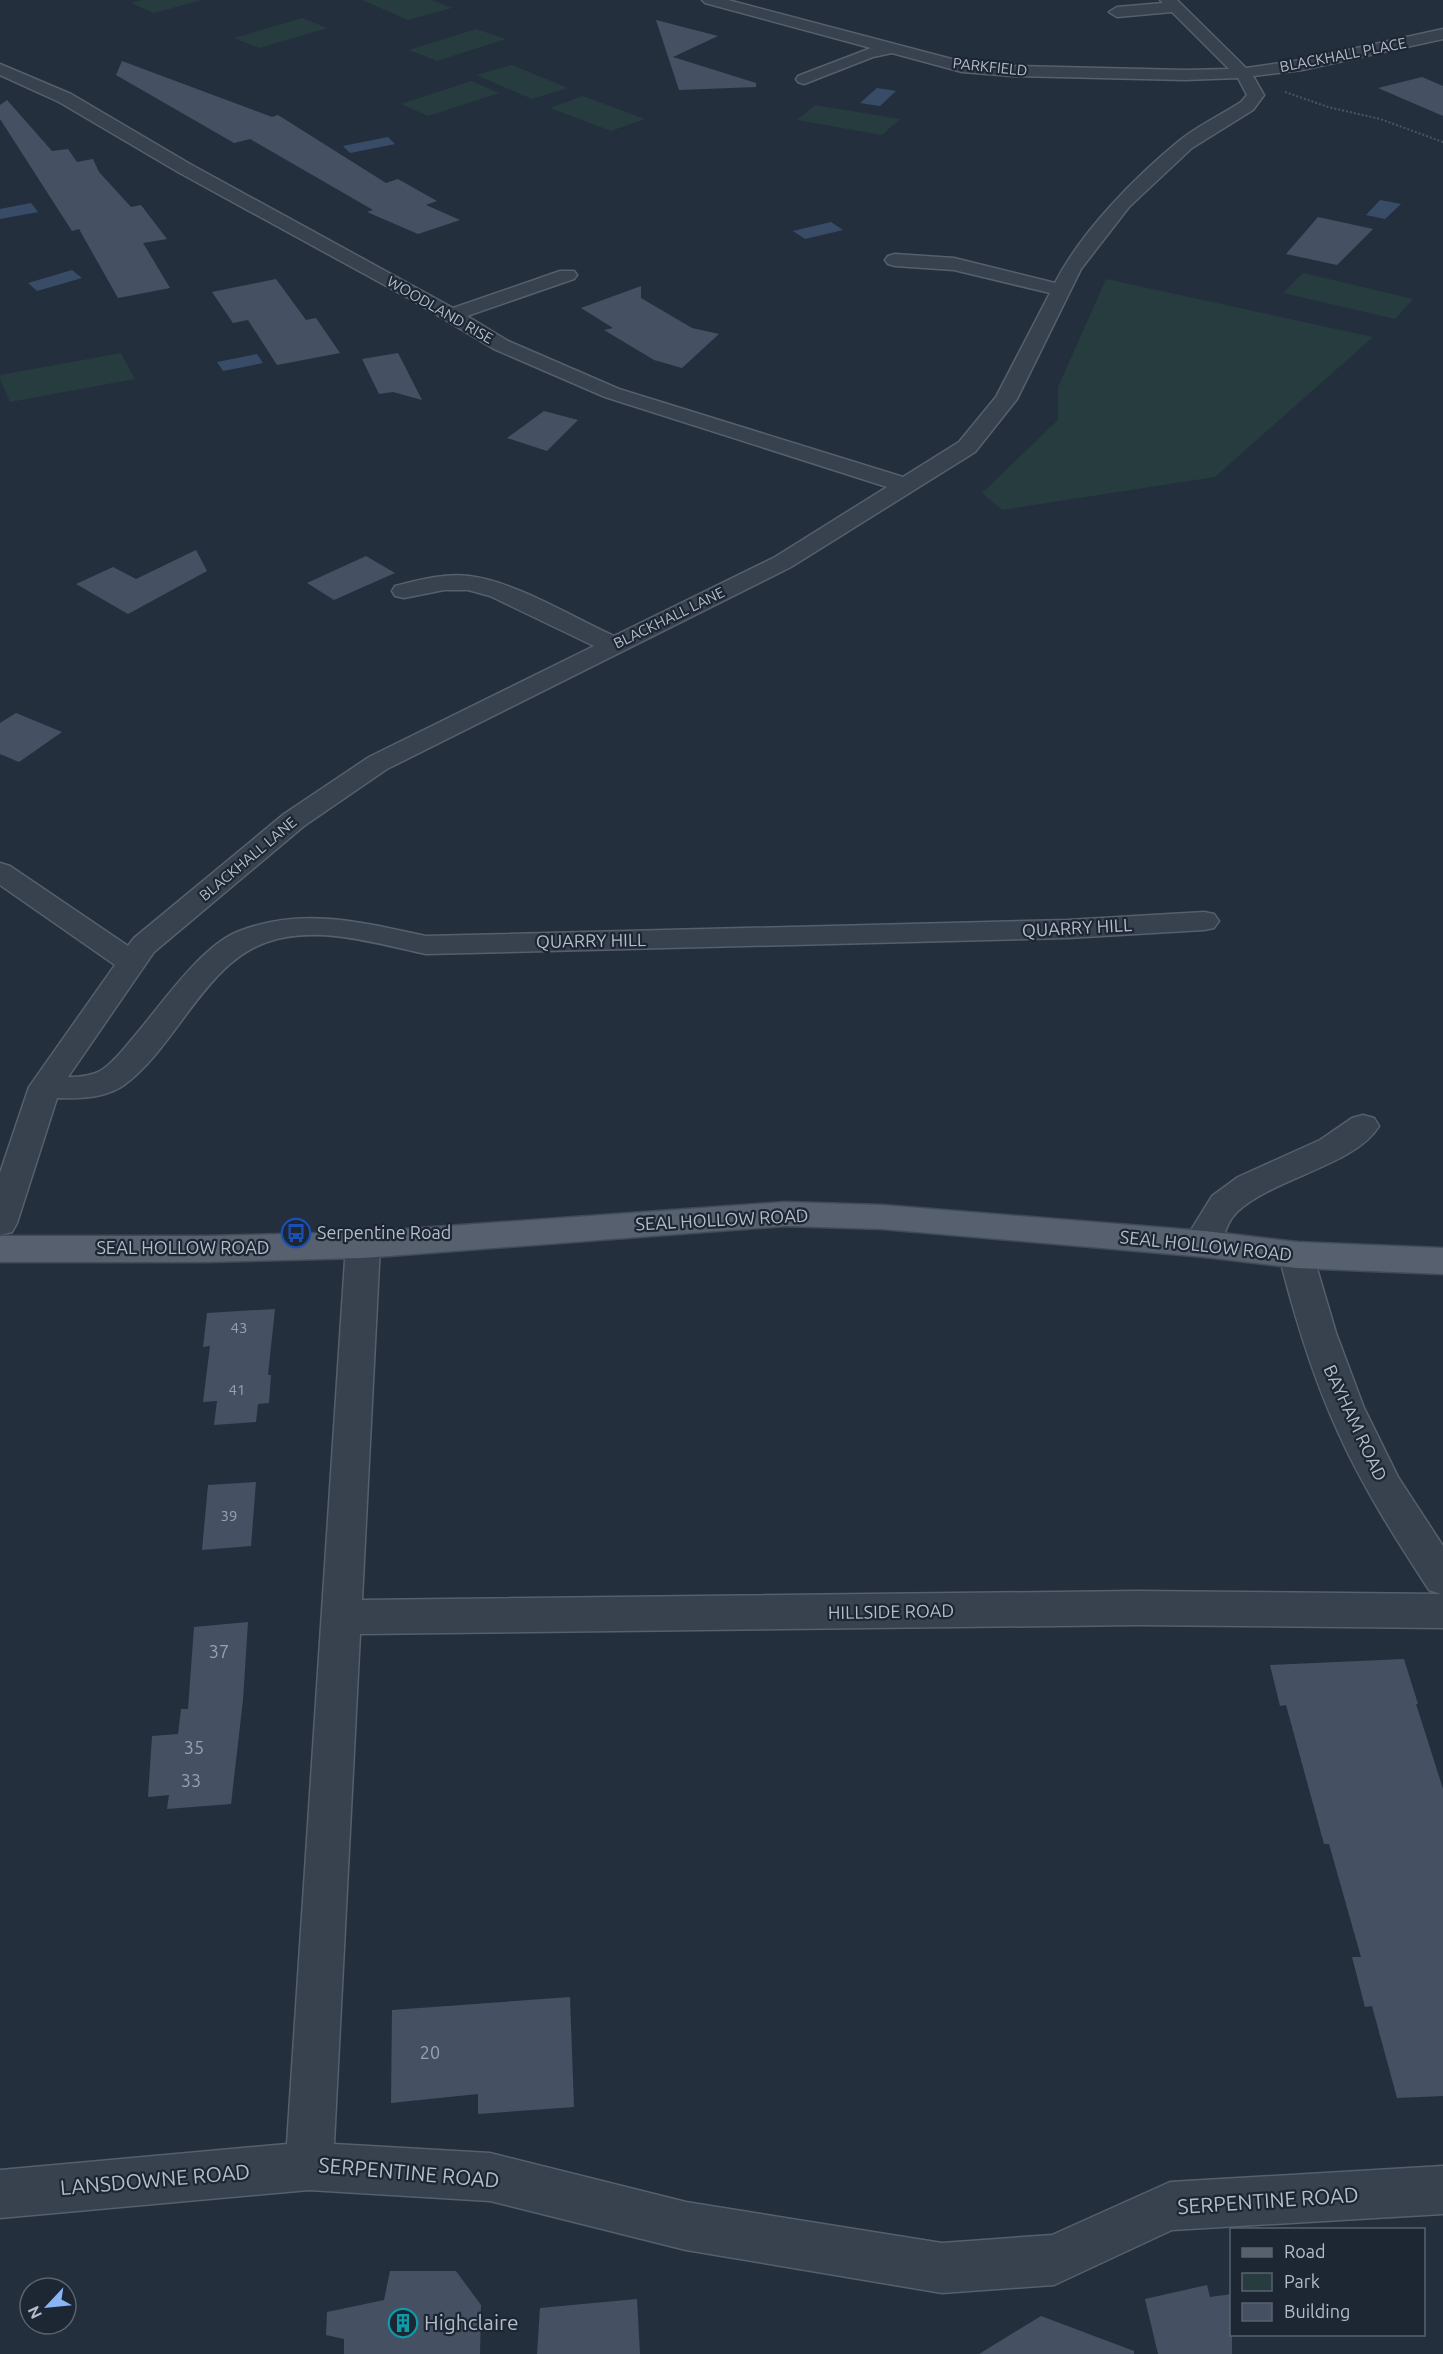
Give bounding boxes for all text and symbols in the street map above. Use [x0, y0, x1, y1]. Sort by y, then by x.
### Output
street label: BLACKHALL PLACE [1278, 34, 1408, 75]
street label: PARKFIELD [952, 54, 1028, 79]
street label: WOODLAND RISE [384, 272, 496, 347]
street label: BLACKHALL LANE [611, 583, 727, 652]
street label: BLACKHALL LANE [196, 813, 300, 904]
street label: QUARRY HILL [1021, 914, 1133, 941]
street label: QUARRY HILL [536, 929, 646, 952]
street label: SEAL HOLLOW ROAD [635, 1204, 809, 1234]
bus stop icon: Serpentine Road [280, 1217, 312, 1249]
place label: Serpentine Road [317, 1222, 451, 1242]
street label: SEAL HOLLOW ROAD [1119, 1226, 1293, 1264]
street label: SEAL HOLLOW ROAD [96, 1237, 270, 1257]
house number: 43 [231, 1319, 247, 1336]
street label: BAYHAM ROAD [1320, 1361, 1392, 1484]
house number: 41 [229, 1381, 245, 1398]
house number: 39 [221, 1507, 237, 1524]
street label: HILLSIDE ROAD [828, 1600, 954, 1622]
house number: 37 [209, 1641, 229, 1661]
house number: 35 [184, 1737, 204, 1757]
house number: 33 [181, 1770, 201, 1790]
house number: 20 [420, 2042, 440, 2062]
street label: SERPENTINE ROAD [318, 2152, 501, 2192]
street label: LANSDOWNE ROAD [59, 2159, 251, 2199]
street label: SERPENTINE ROAD [1177, 2182, 1359, 2218]
legend [1230, 2228, 1425, 2336]
text: Road [1284, 2241, 1326, 2261]
text: Park [1284, 2271, 1320, 2291]
north arrow [18, 2276, 78, 2336]
text: Building [1284, 2301, 1350, 2321]
text: N [24, 2303, 45, 2322]
building icon: Highclaire [387, 2307, 419, 2339]
place label: Highclaire [424, 2310, 519, 2334]

